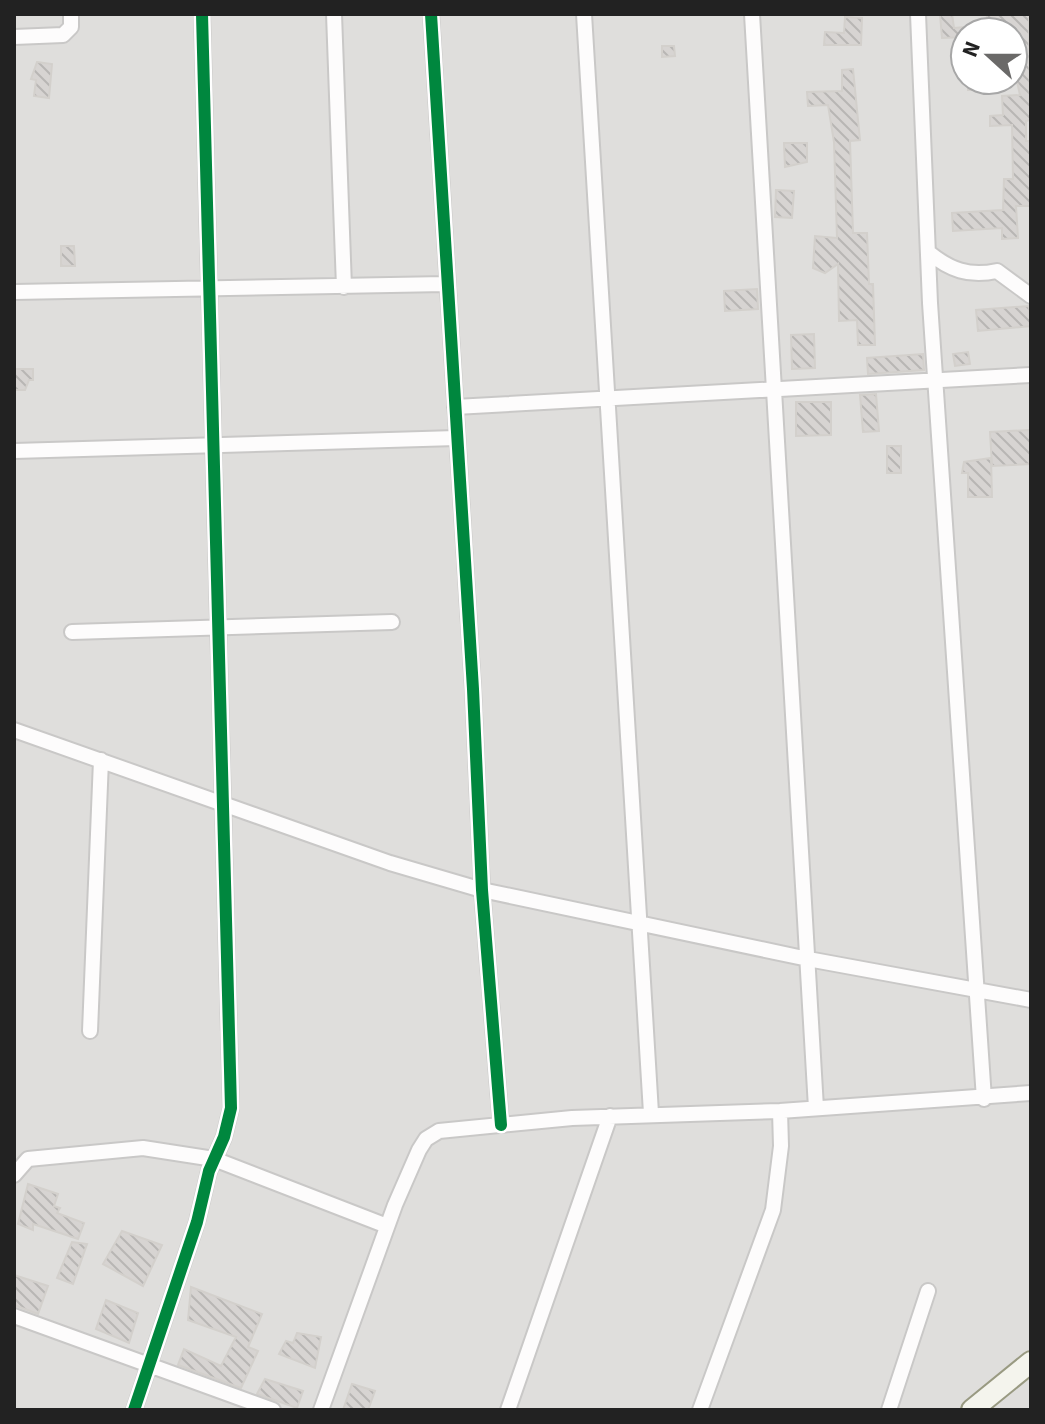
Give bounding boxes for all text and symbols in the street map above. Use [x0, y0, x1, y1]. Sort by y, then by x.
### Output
north arrow [949, 16, 1029, 96]
text: N [954, 37, 989, 62]

